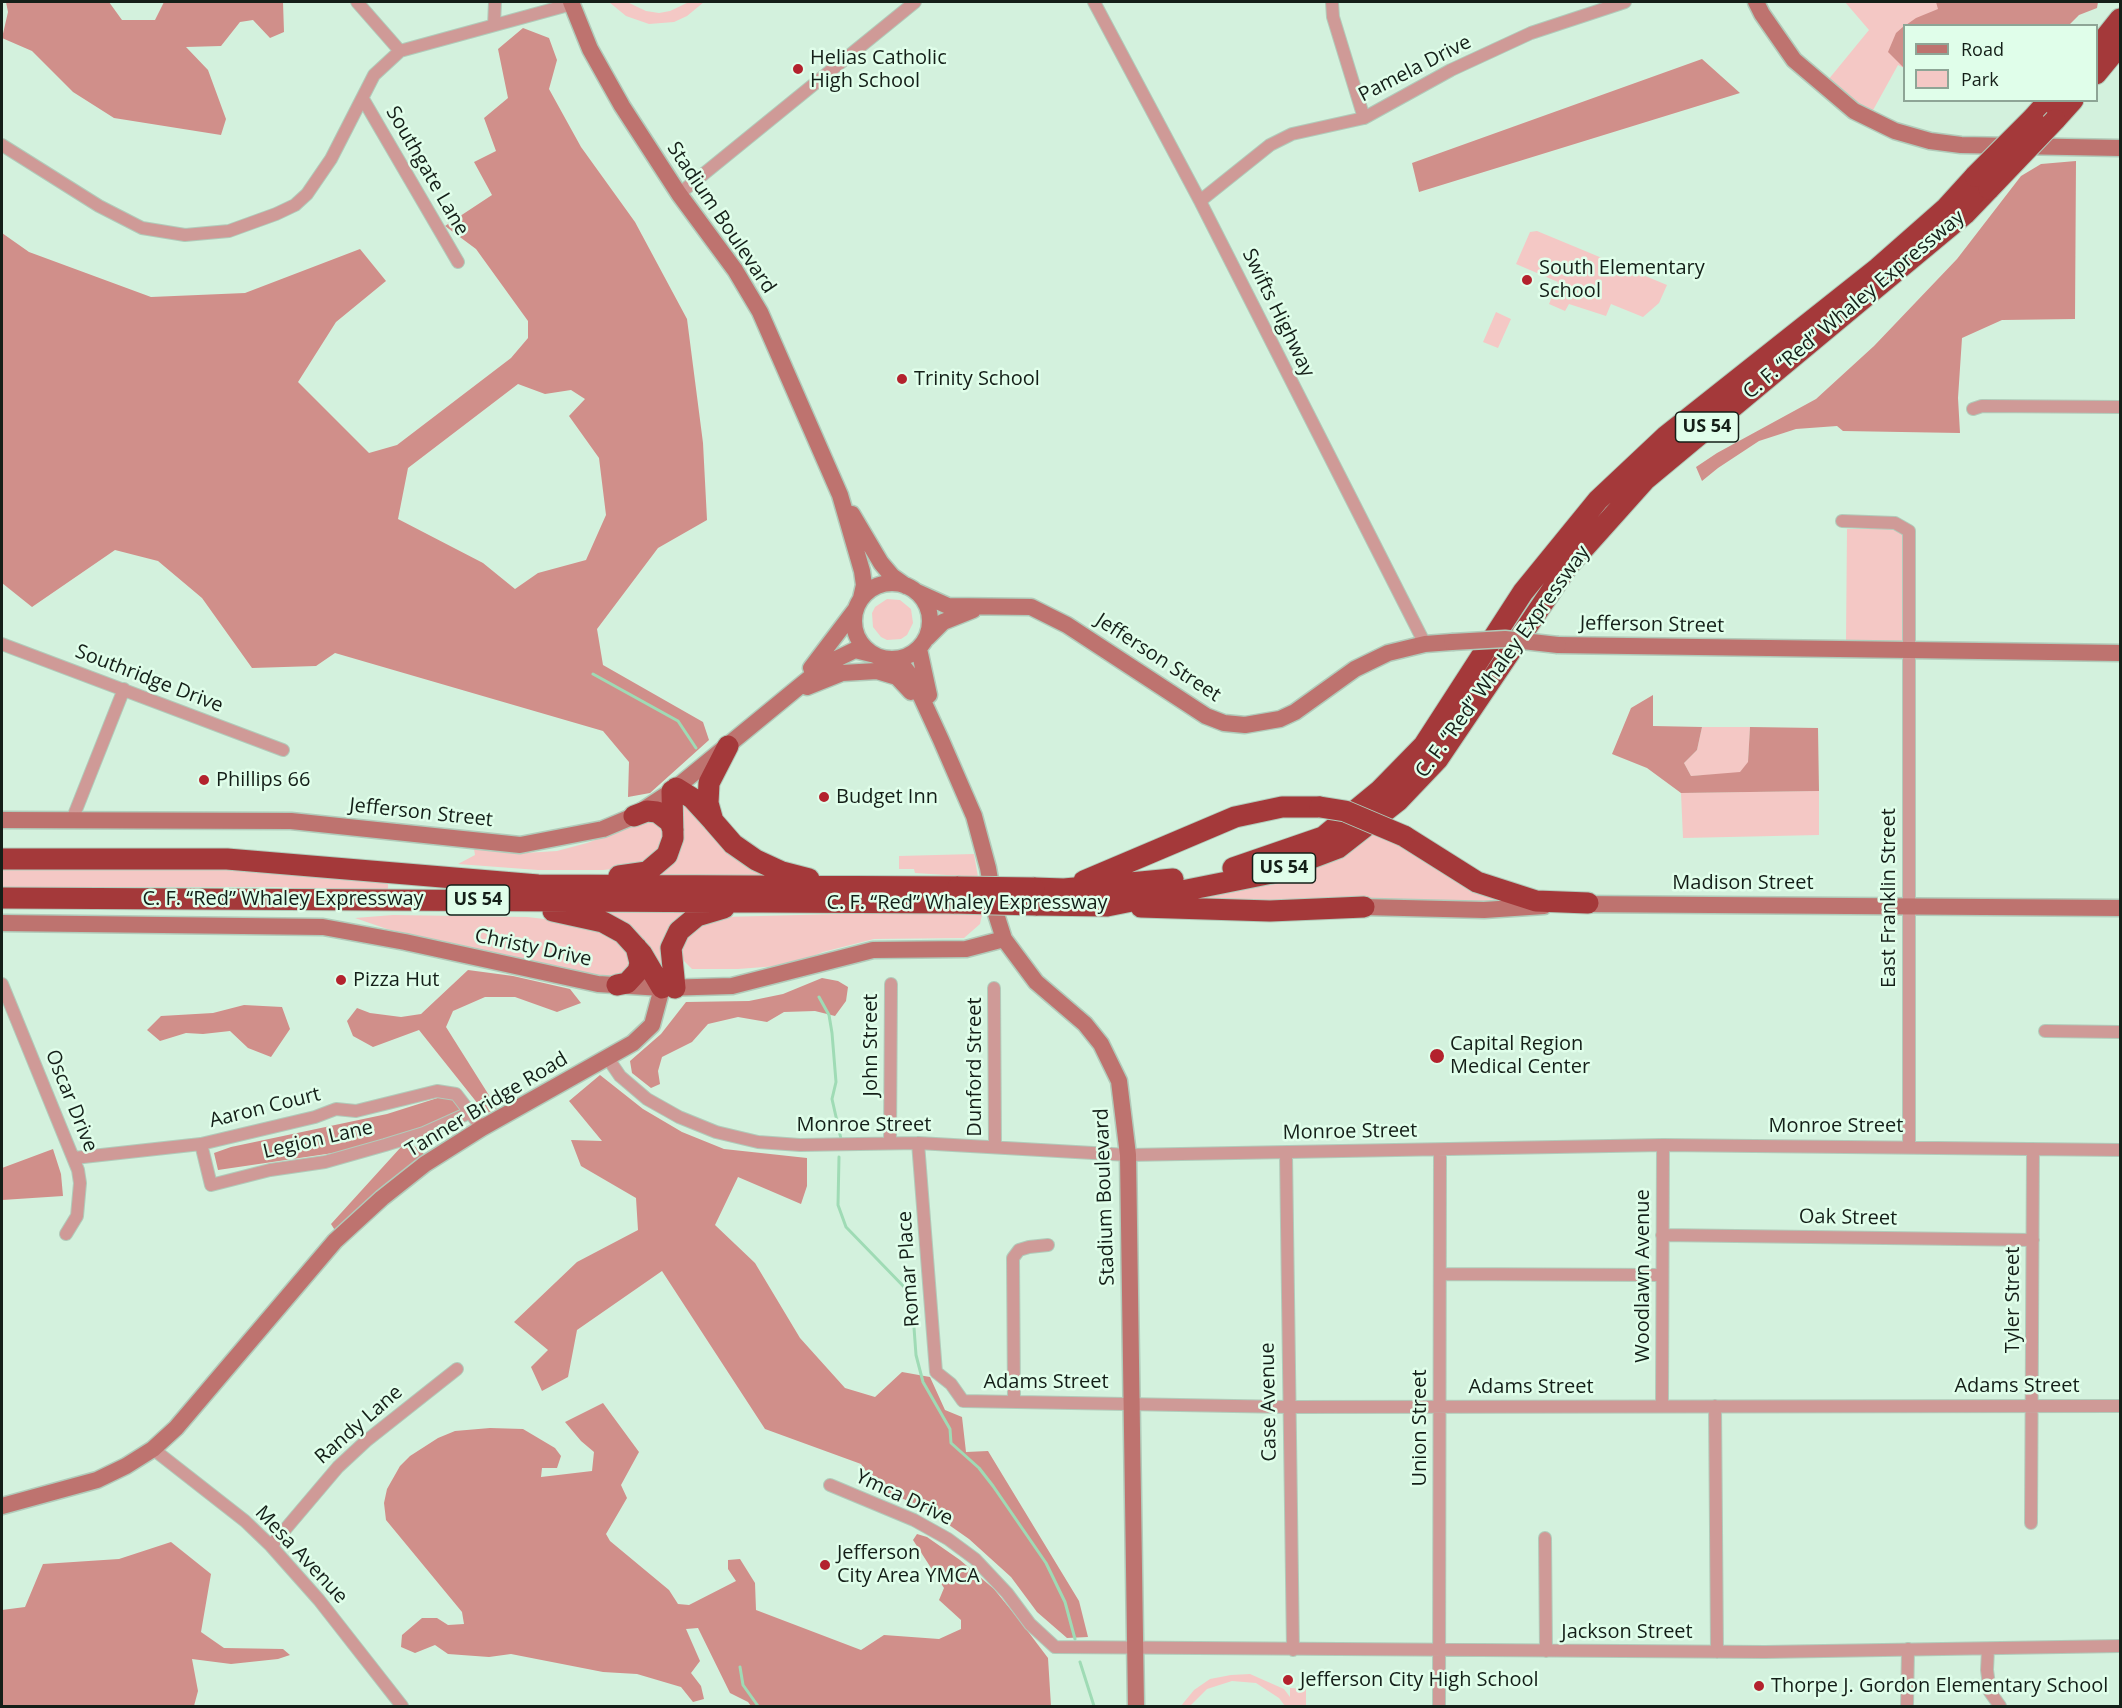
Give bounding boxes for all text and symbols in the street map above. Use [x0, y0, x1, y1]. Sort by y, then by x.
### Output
legend [1903, 24, 2098, 102]
street label: Pamela Drive [1355, 30, 1475, 108]
text: Road [1961, 37, 2004, 61]
place label: Helias Catholic High School [810, 46, 947, 93]
marker: Helias Catholic High School [791, 62, 805, 76]
text: Park [1961, 67, 1999, 91]
street label: Southgate Lane [380, 102, 474, 240]
street label: Stadium Boulevard [661, 138, 781, 298]
street label: C. F. “Red” Whaley Expressway [1739, 205, 1969, 405]
street label: Swifts Highway [1237, 245, 1319, 381]
place label: South Elementary School [1539, 256, 1705, 303]
marker: South Elementary School [1520, 273, 1534, 287]
place label: Trinity School [914, 367, 1040, 391]
marker: Trinity School [895, 372, 909, 386]
road number: US 54 [1676, 412, 1738, 442]
street label: C. F. “Red” Whaley Expressway [1411, 541, 1595, 783]
street label: Jefferson Street [1091, 609, 1225, 707]
street label: Jefferson Street [1580, 612, 1724, 638]
street label: Southridge Drive [72, 640, 226, 718]
place label: Phillips 66 [216, 768, 310, 792]
marker: Phillips 66 [197, 773, 211, 787]
place label: Budget Inn [836, 785, 938, 809]
marker: Budget Inn [817, 790, 831, 804]
street label: Jefferson Street [348, 794, 494, 832]
street label: East Franklin Street [1877, 808, 1901, 988]
road number: US 54 [1252, 853, 1316, 883]
street label: Madison Street [1672, 871, 1814, 895]
road number: US 54 [446, 885, 510, 915]
street label: C. F. “Red” Whaley Expressway [142, 887, 424, 911]
street label: C. F. “Red” Whaley Expressway [826, 891, 1108, 915]
street label: Christy Drive [472, 924, 594, 972]
place label: Pizza Hut [353, 968, 439, 992]
marker: Pizza Hut [334, 973, 348, 987]
street label: John Street [859, 994, 883, 1096]
street label: Dunford Street [963, 997, 987, 1137]
place label: Capital Region Medical Center [1450, 1032, 1590, 1079]
street label: Oscar Drive [40, 1046, 102, 1156]
street label: Tanner Bridge Road [402, 1047, 572, 1163]
marker: Capital Region Medical Center [1428, 1047, 1446, 1065]
street label: Aaron Court [207, 1083, 323, 1133]
street label: Stadium Boulevard [1090, 1108, 1120, 1286]
street label: Monroe Street [797, 1113, 931, 1137]
street label: Monroe Street [1769, 1114, 1903, 1138]
street label: Legion Lane [261, 1116, 375, 1164]
street label: Monroe Street [1282, 1119, 1418, 1145]
street label: Woodlawn Avenue [1631, 1189, 1655, 1363]
street label: Oak Street [1799, 1205, 1897, 1231]
street label: Romar Place [893, 1210, 925, 1328]
street label: Tyler Street [2001, 1247, 2025, 1353]
street label: Case Avenue [1256, 1342, 1282, 1462]
street label: Union Street [1408, 1369, 1432, 1487]
street label: Adams Street [983, 1370, 1109, 1394]
street label: Adams Street [1954, 1374, 2080, 1398]
street label: Adams Street [1468, 1375, 1594, 1399]
street label: Randy Lane [310, 1380, 408, 1470]
street label: Ymca Drive [852, 1465, 956, 1531]
street label: Mesa Avenue [250, 1501, 352, 1609]
place label: Jefferson City Area YMCA [837, 1541, 980, 1588]
marker: Jefferson City Area YMCA [818, 1558, 832, 1572]
street label: Jackson Street [1561, 1620, 1693, 1644]
place label: Jefferson City High School [1300, 1668, 1539, 1692]
marker: Jefferson City High School [1281, 1673, 1295, 1687]
place label: Thorpe J. Gordon Elementary School [1771, 1674, 2108, 1698]
marker: Thorpe J. Gordon Elementary School [1752, 1679, 1766, 1693]

